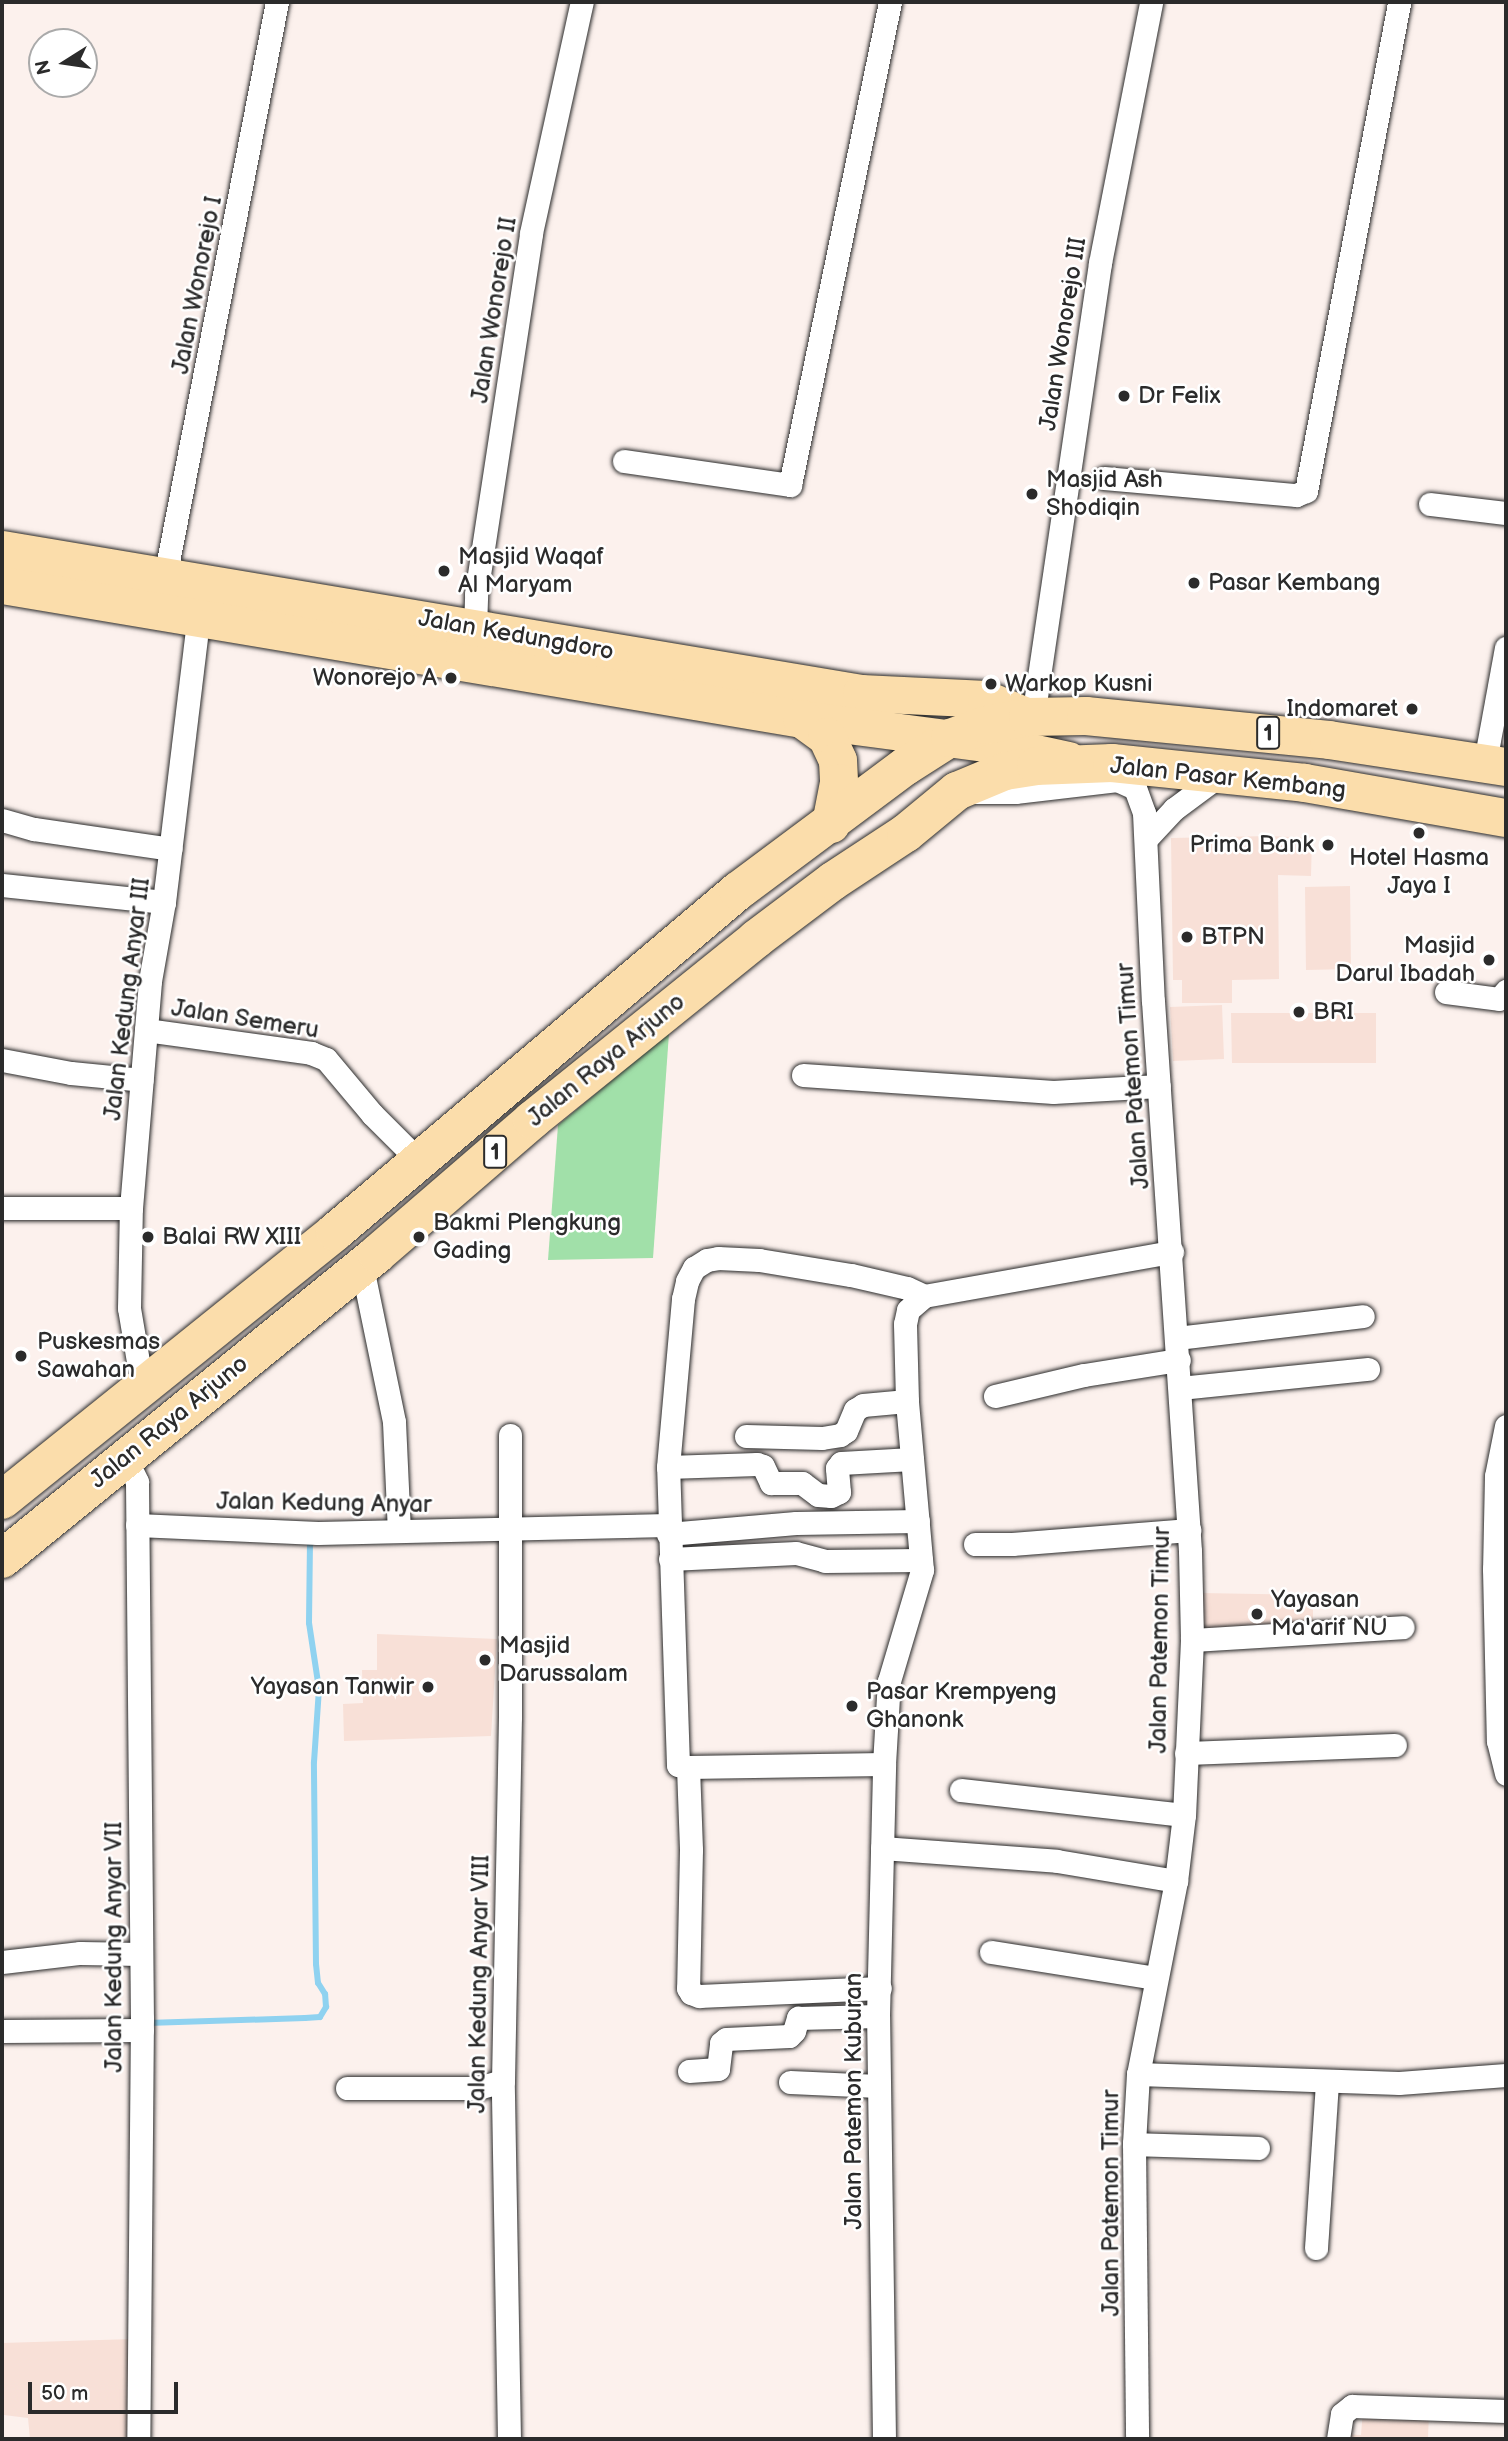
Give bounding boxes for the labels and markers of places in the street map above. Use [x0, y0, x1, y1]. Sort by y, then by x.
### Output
place label: Dr Felix [1138, 382, 1221, 410]
marker: Dr Felix [1116, 388, 1132, 404]
place label: Masjid Ash Shodiqin [1046, 466, 1163, 522]
marker: Masjid Ash Shodiqin [1024, 486, 1040, 502]
place label: Masjid Waqaf Al Maryam [458, 543, 605, 599]
marker: Masjid Waqaf Al Maryam [436, 563, 452, 579]
place label: Pasar Kembang [1208, 569, 1380, 597]
marker: Pasar Kembang [1186, 575, 1202, 591]
place label: Wonorejo A [313, 664, 437, 692]
marker: Wonorejo A [443, 670, 459, 686]
place label: Warkop Kusni [1005, 670, 1153, 698]
marker: Warkop Kusni [983, 676, 999, 692]
place label: Indomaret [1286, 695, 1398, 723]
marker: Indomaret [1404, 701, 1420, 717]
marker: Hotel Hasma Jaya I [1411, 825, 1427, 841]
place label: Prima Bank [1189, 831, 1314, 859]
marker: Prima Bank [1320, 837, 1336, 853]
place label: Hotel Hasma Jaya I [1349, 844, 1489, 900]
place label: BTPN [1201, 923, 1265, 951]
marker: BTPN [1179, 929, 1195, 945]
place label: Masjid Darul Ibadah [1335, 932, 1475, 988]
marker: Masjid Darul Ibadah [1481, 952, 1497, 968]
place label: BRI [1313, 998, 1354, 1026]
marker: BRI [1291, 1004, 1307, 1020]
place label: Bakmi Plengkung Gading [433, 1209, 621, 1265]
place label: Balai RW XIII [162, 1223, 303, 1251]
marker: Balai RW XIII [140, 1229, 156, 1245]
marker: Bakmi Plengkung Gading [411, 1229, 427, 1245]
place label: Puskesmas Sawahan [37, 1328, 160, 1384]
marker: Puskesmas Sawahan [11, 1346, 31, 1366]
place label: Yayasan Ma'arif NU [1271, 1586, 1388, 1642]
marker: Yayasan Ma'arif NU [1249, 1606, 1265, 1622]
place label: Masjid Darussalam [499, 1632, 628, 1688]
marker: Masjid Darussalam [477, 1652, 493, 1668]
place label: Yayasan Tanwir [250, 1673, 414, 1701]
place label: Pasar Krempyeng Ghanonk [866, 1678, 1057, 1734]
marker: Yayasan Tanwir [420, 1679, 436, 1695]
marker: Pasar Krempyeng Ghanonk [844, 1698, 860, 1714]

